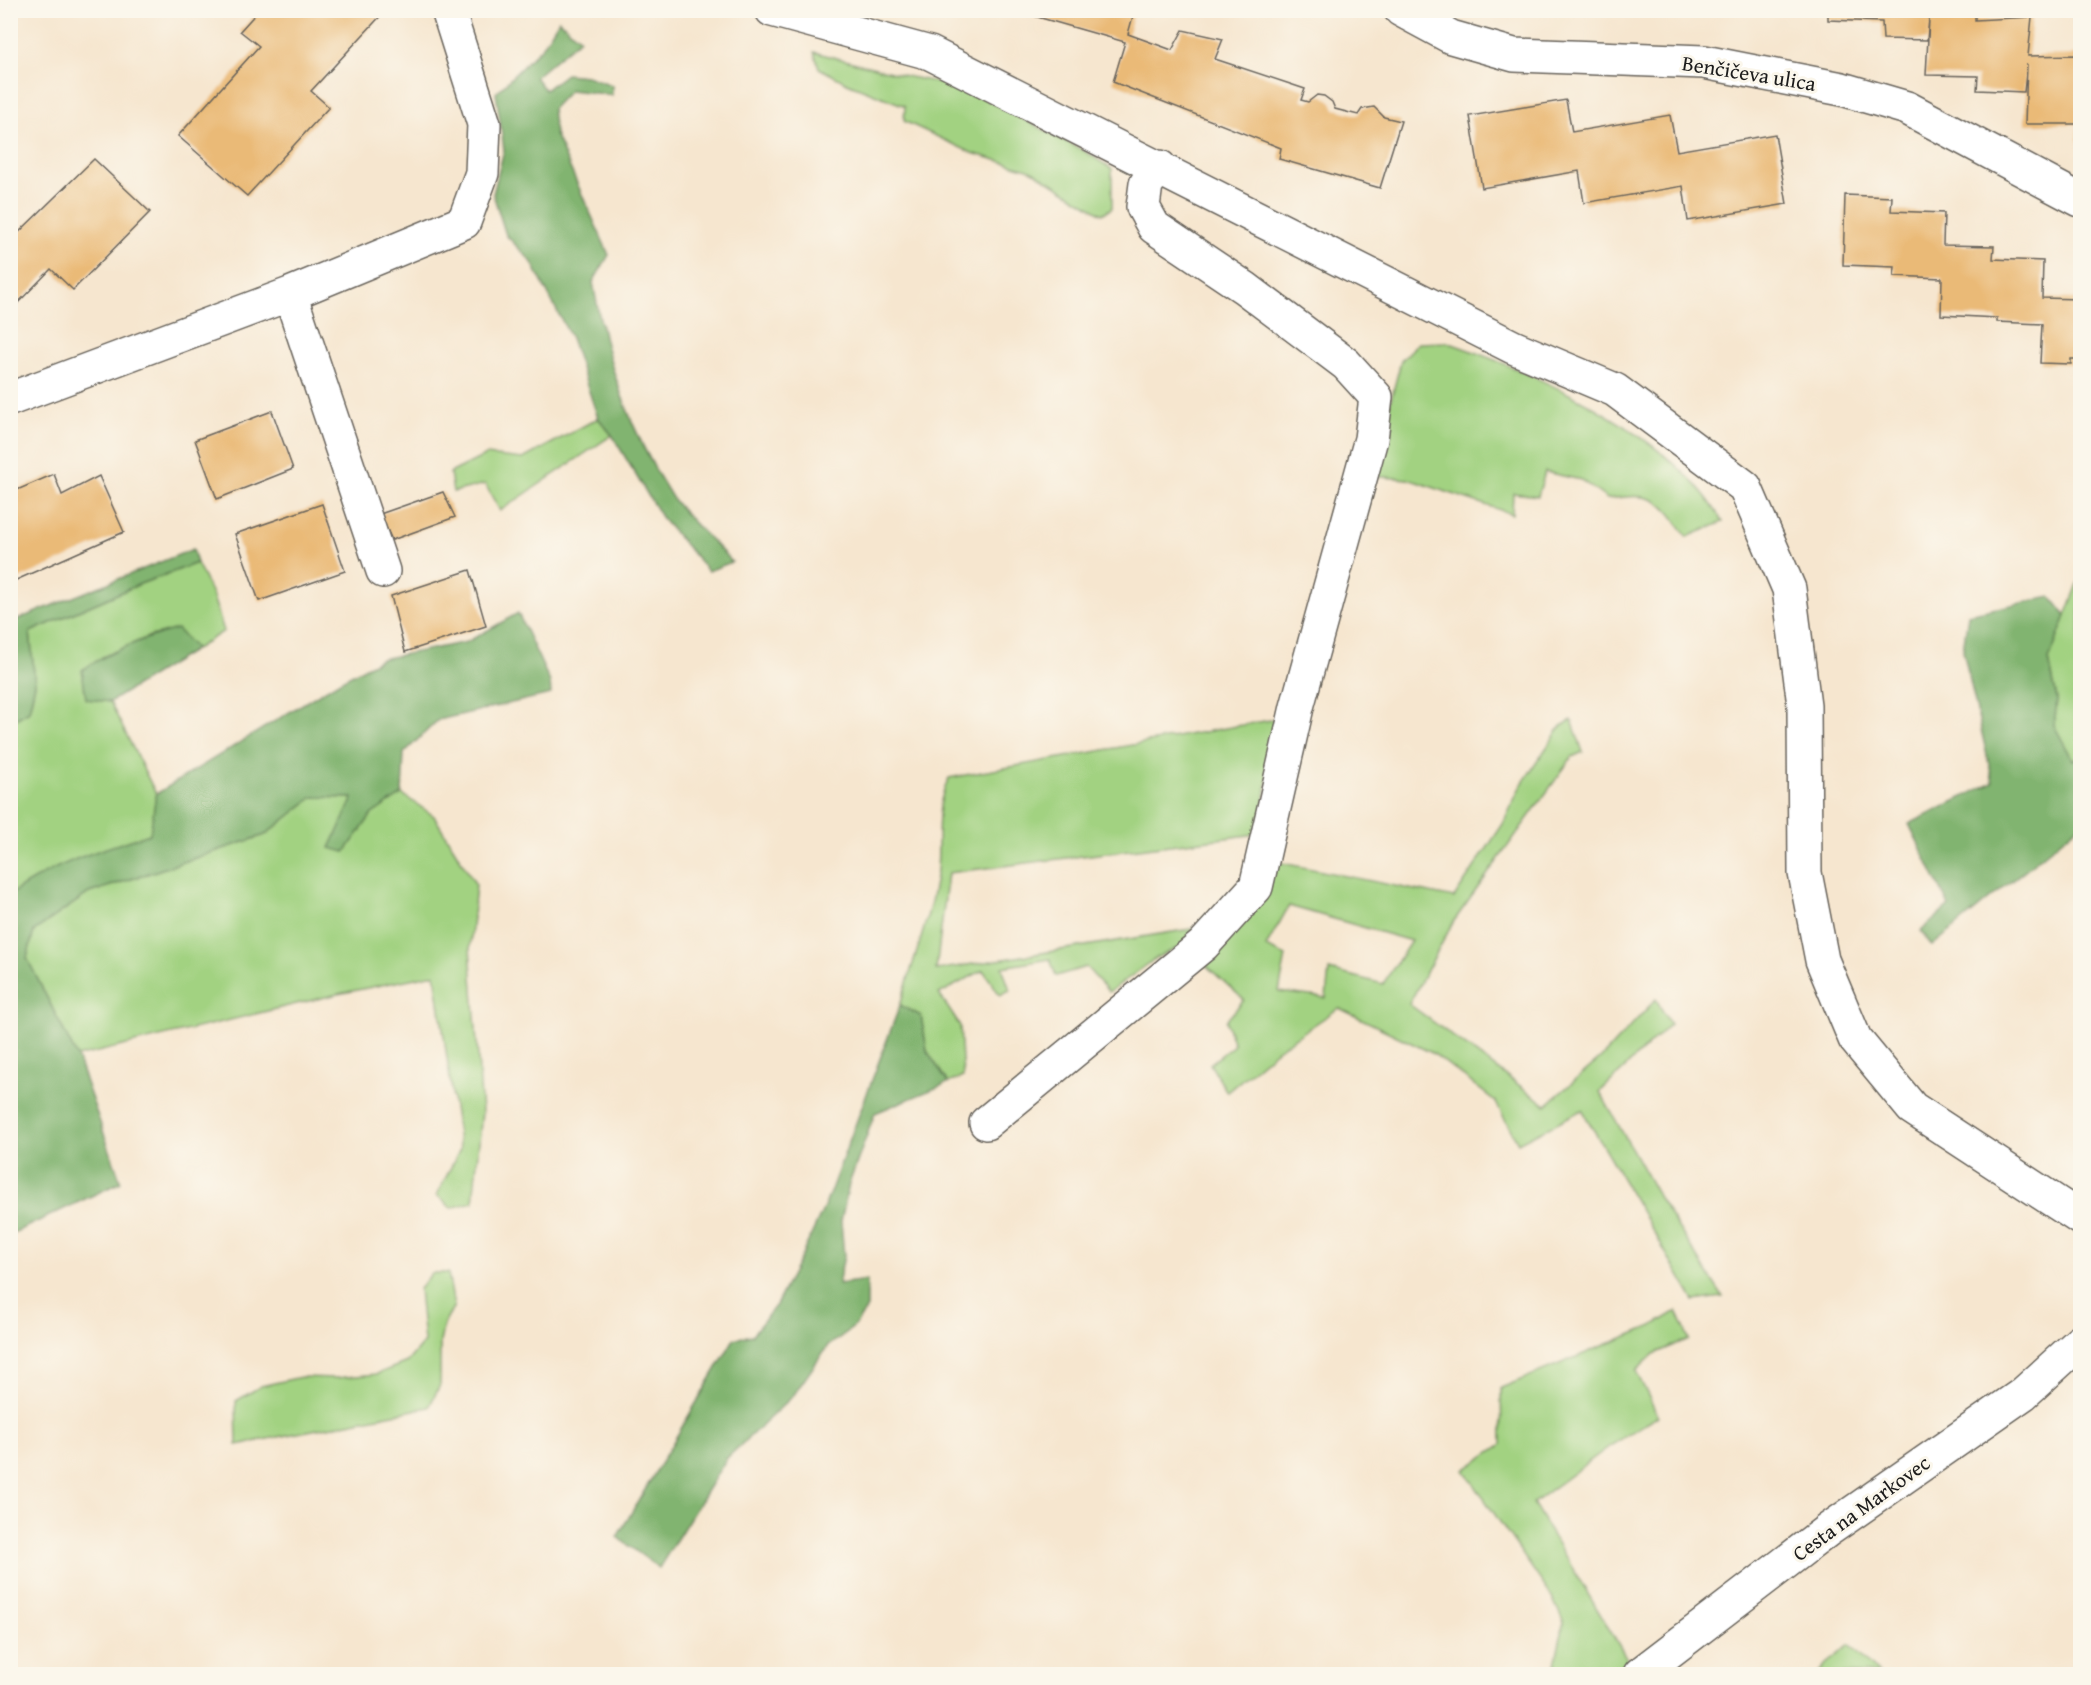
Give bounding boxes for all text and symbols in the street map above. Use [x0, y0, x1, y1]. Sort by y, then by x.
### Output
street label: Benčičeva ulica [1680, 47, 1818, 99]
street label: Cesta na Markovec [1786, 1447, 1936, 1569]

